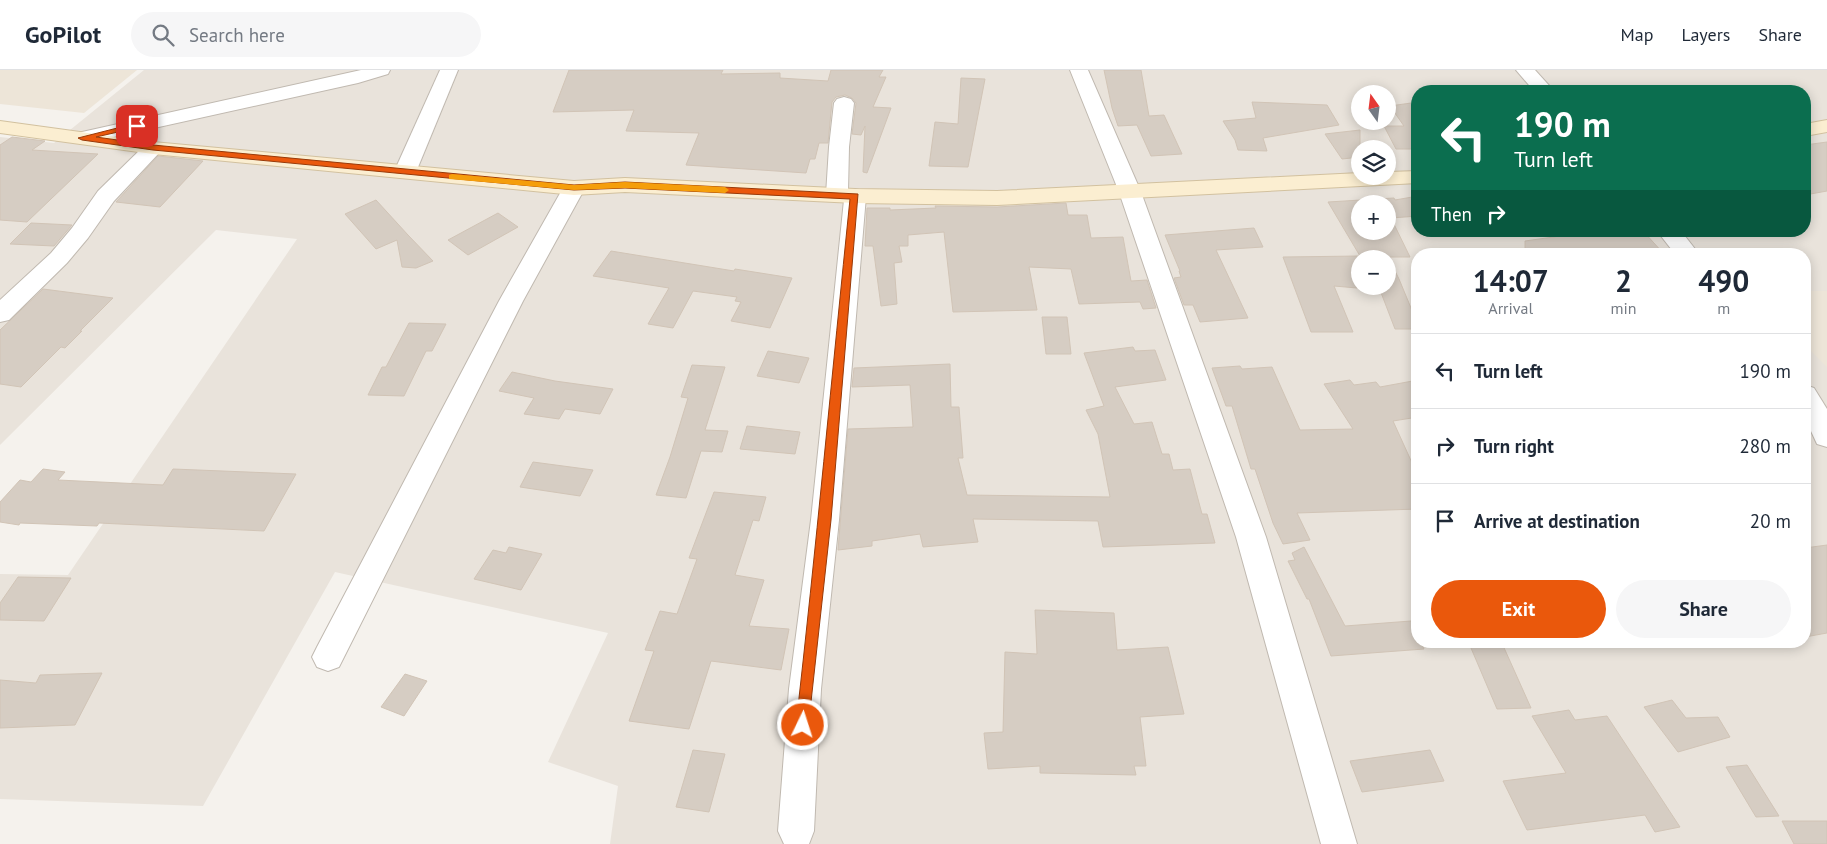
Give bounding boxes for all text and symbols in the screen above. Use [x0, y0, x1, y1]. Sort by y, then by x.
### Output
search box [131, 12, 481, 57]
text: GoPilot [25, 19, 101, 50]
icon: search [149, 21, 177, 49]
text: Search here [189, 23, 285, 47]
text: Map [1621, 23, 1653, 46]
text: Layers [1681, 23, 1730, 46]
text: Share [1758, 23, 1802, 46]
north arrow [1351, 85, 1396, 130]
map controls [1351, 85, 1396, 295]
text: 190 m [1514, 101, 1611, 147]
pin [116, 105, 158, 147]
icon: left [1431, 105, 1496, 170]
icon: arrive [123, 112, 151, 140]
button: layers [1351, 140, 1396, 185]
text: Turn left [1514, 145, 1593, 173]
button: + [1351, 195, 1396, 240]
icon: right [1482, 200, 1510, 228]
text: Then [1431, 202, 1472, 226]
button: − [1351, 250, 1396, 295]
text: 14:07 [1473, 261, 1549, 300]
text: 2 [1615, 261, 1632, 300]
text: 490 [1698, 261, 1749, 300]
text: Arrival [1488, 298, 1533, 318]
text: min [1611, 298, 1637, 318]
text: m [1717, 298, 1730, 318]
icon: left [1431, 357, 1459, 385]
text: Turn left [1474, 359, 1543, 383]
text: 190 m [1739, 359, 1791, 383]
icon: right [1431, 432, 1459, 460]
text: Turn right [1474, 434, 1554, 458]
text: 280 m [1739, 434, 1791, 458]
icon: arrive [1431, 507, 1459, 535]
text: Arrive at destination [1474, 509, 1640, 533]
text: 20 m [1750, 509, 1791, 533]
button: Exit [1431, 580, 1606, 638]
button: Share [1616, 580, 1791, 638]
position arrow [776, 698, 828, 750]

